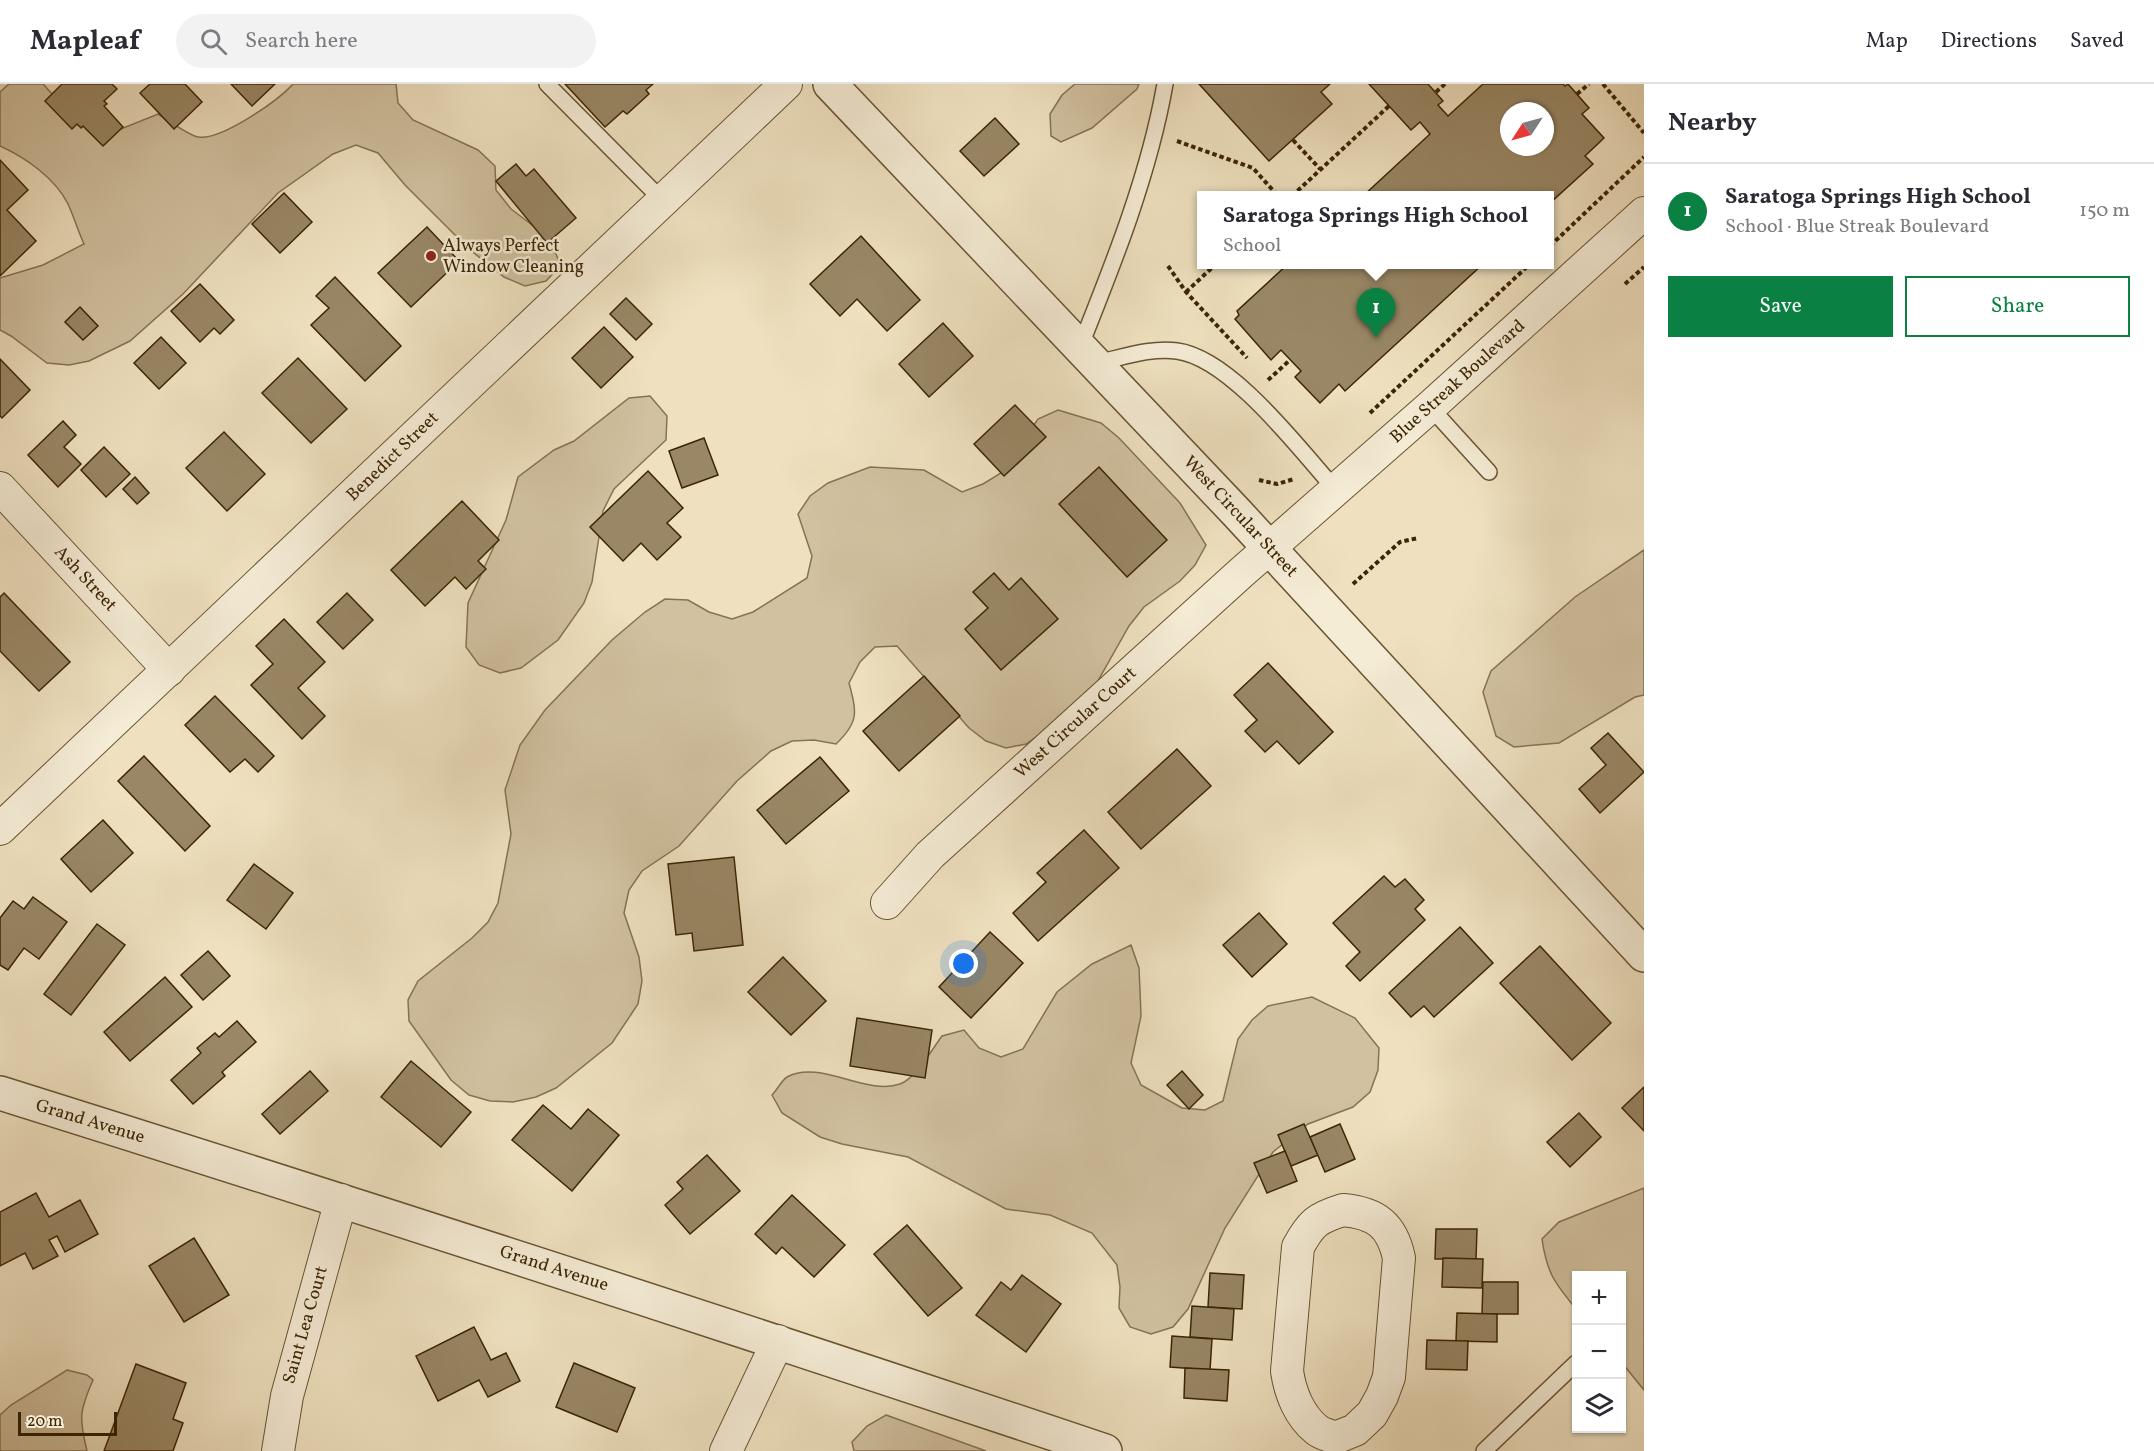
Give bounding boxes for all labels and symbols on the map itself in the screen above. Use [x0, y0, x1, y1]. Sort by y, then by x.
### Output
north arrow [1500, 102, 1554, 156]
place label: Always Perfect Window Cleaning [443, 234, 584, 280]
marker: Always Perfect Window Cleaning [424, 249, 438, 263]
pin: 1 [1356, 288, 1396, 338]
street label: Blue Streak Boulevard [1385, 314, 1531, 450]
street label: Benedict Street [341, 406, 445, 508]
street label: West Circular Street [1177, 451, 1303, 583]
street label: Ash Street [48, 541, 122, 617]
street label: West Circular Court [1009, 661, 1143, 785]
your location [949, 949, 978, 978]
street label: Grand Avenue [32, 1094, 148, 1150]
street label: Grand Avenue [496, 1240, 612, 1298]
street label: Saint Lea Court [277, 1263, 335, 1387]
scale bar [18, 1409, 117, 1436]

